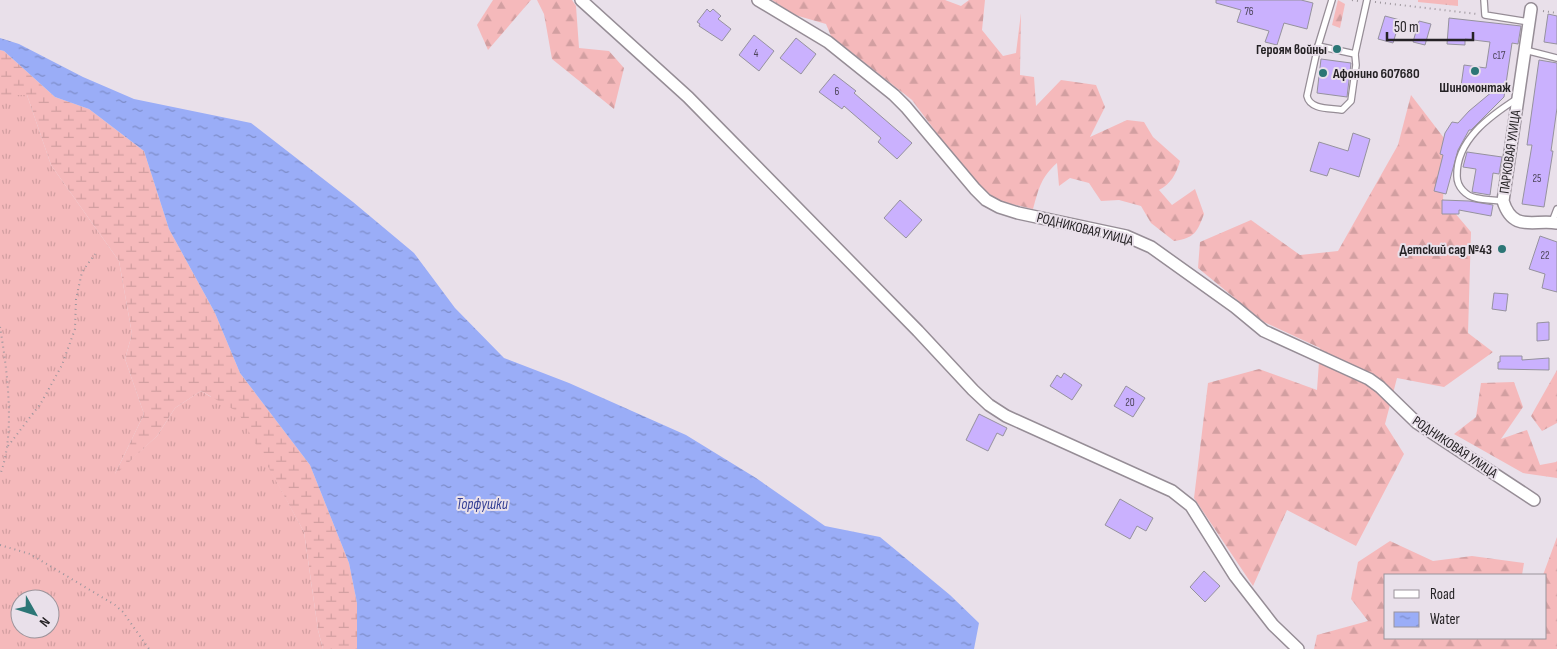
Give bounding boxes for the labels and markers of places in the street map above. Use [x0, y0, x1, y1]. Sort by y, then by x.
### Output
place label: Героям войны [1256, 41, 1327, 58]
marker: Героям войны [1331, 43, 1343, 55]
place label: Афонино 607680 [1332, 65, 1420, 82]
marker: Шиномонтаж [1469, 65, 1481, 77]
marker: Афонино 607680 [1317, 67, 1329, 79]
place label: Шиномонтаж [1439, 79, 1511, 96]
place label: Детский сад №43 [1399, 241, 1492, 258]
marker: Детский сад №43 [1496, 243, 1508, 255]

